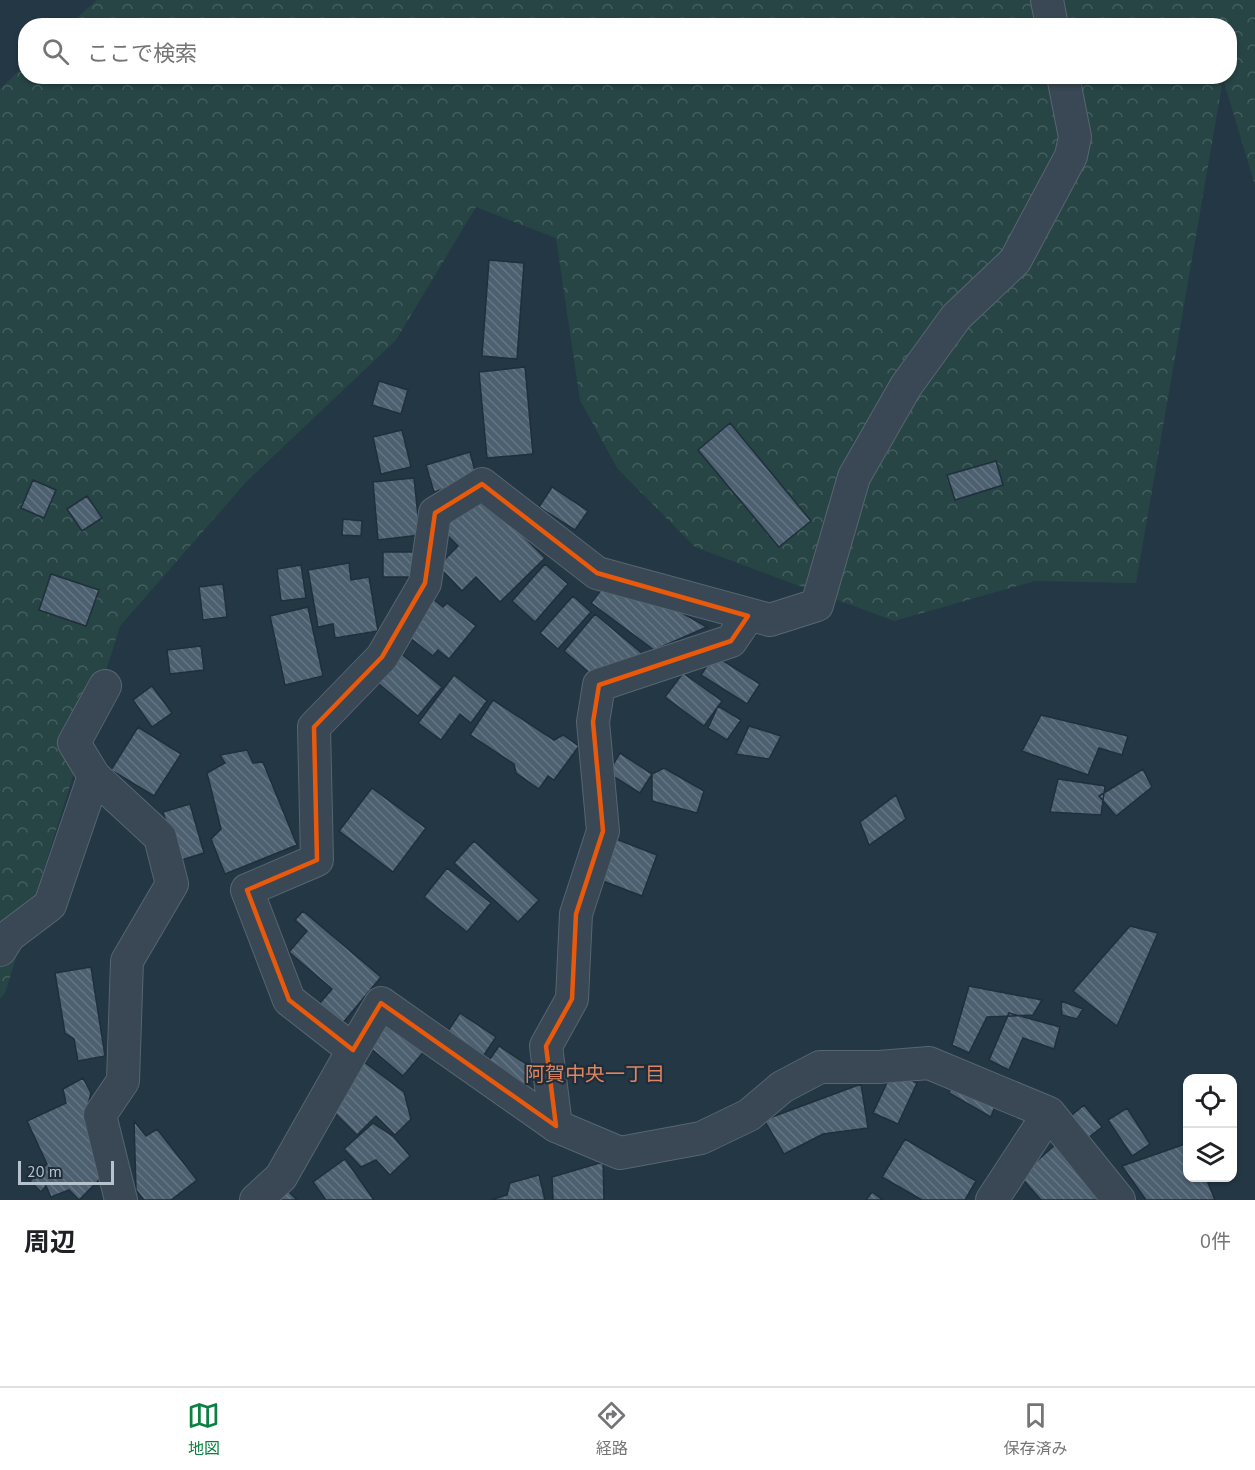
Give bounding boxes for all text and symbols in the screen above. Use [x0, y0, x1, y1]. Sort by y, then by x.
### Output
search box [18, 18, 1237, 84]
icon: search [39, 35, 72, 68]
text: ここで検索 [87, 39, 197, 67]
district label: 阿賀中央一丁目 [525, 1061, 665, 1087]
map controls [1183, 1074, 1237, 1182]
button: locate [1183, 1074, 1237, 1128]
button: layers [1183, 1128, 1237, 1182]
scale bar [18, 1158, 114, 1186]
text: 20 m [27, 1161, 62, 1181]
text: 周辺 [24, 1225, 76, 1258]
text: 0件 [1200, 1228, 1231, 1254]
tab: 地図 [187, 1399, 220, 1459]
tab: 経路 [595, 1399, 628, 1459]
tab: 保存済み [1003, 1399, 1067, 1459]

